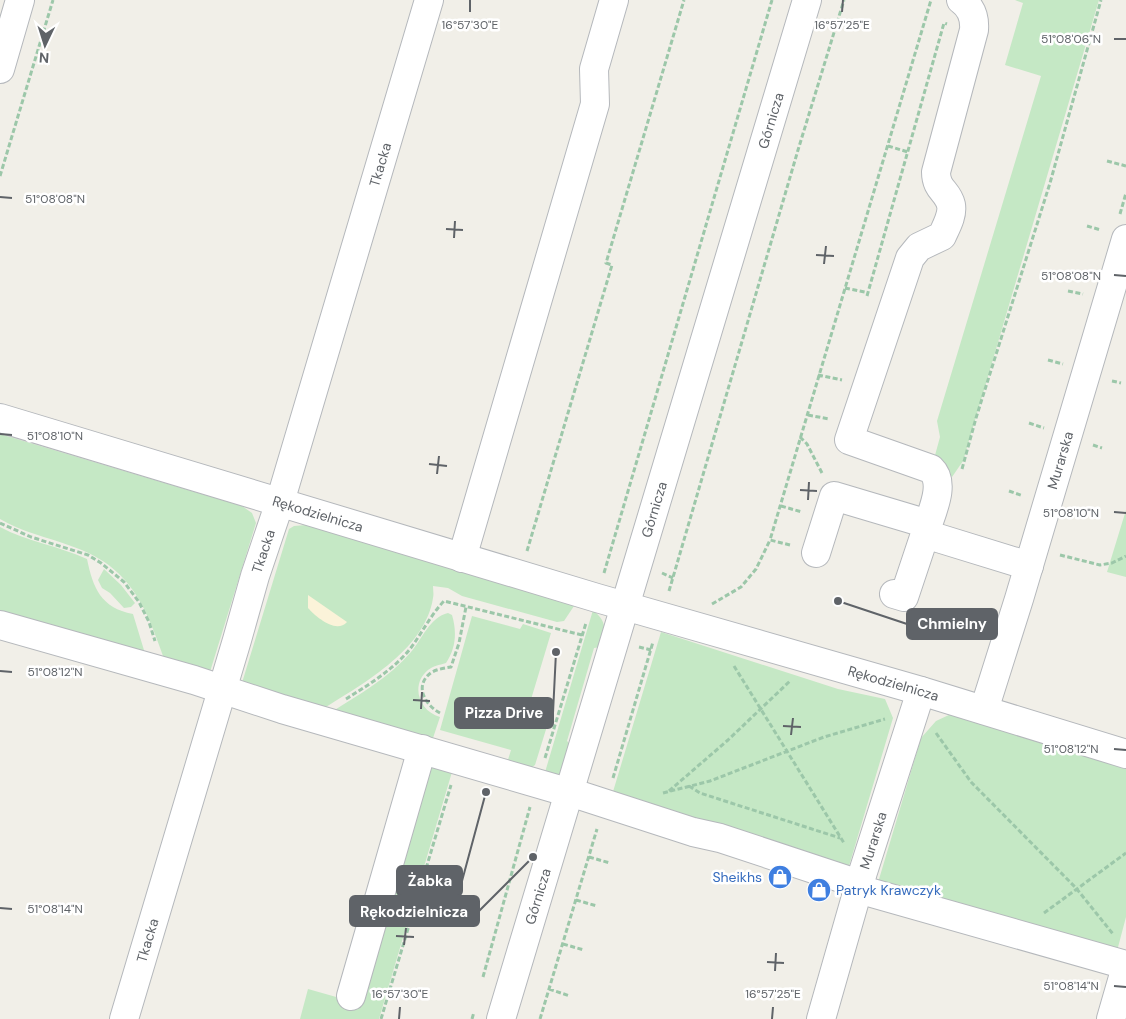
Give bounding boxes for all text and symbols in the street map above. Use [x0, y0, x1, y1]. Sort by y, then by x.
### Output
text: 16°57'30"E [442, 17, 499, 33]
text: 16°57'25"E [814, 17, 870, 33]
north arrow [20, 20, 70, 70]
text: 51°08'06"N [1041, 31, 1101, 47]
text: N [38, 49, 50, 67]
street label: Górnicza [754, 90, 788, 151]
street label: Tkacka [365, 140, 395, 189]
text: 51°08'08"N [25, 191, 85, 207]
text: 51°08'08"N [1041, 268, 1101, 284]
text: 51°08'10"N [27, 428, 83, 444]
street label: Murarska [1043, 429, 1077, 491]
street label: Górnicza [637, 479, 671, 540]
street label: Rękodzielnicza [270, 492, 365, 536]
text: 51°08'10"N [1043, 505, 1099, 521]
street label: Tkacka [248, 527, 279, 576]
callout: Chmielny [907, 609, 997, 639]
text: Chmielny [917, 614, 987, 634]
street label: Rękodzielnicza [846, 662, 941, 705]
text: 51°08'12"N [27, 664, 83, 680]
callout: Pizza Drive [455, 698, 553, 728]
text: Pizza Drive [465, 703, 543, 723]
text: 51°08'12"N [1043, 741, 1099, 757]
street label: Murarska [855, 809, 891, 872]
shop icon: Sheikhs [767, 864, 793, 890]
callout: Żabka [397, 866, 462, 896]
street label: Górnicza [521, 866, 555, 927]
place label: Sheikhs [712, 868, 762, 886]
text: Żabka [408, 871, 452, 891]
shop icon: Patryk Krawczyk [806, 877, 832, 903]
place label: Patryk Krawczyk [836, 881, 941, 899]
callout: Rękodzielnicza [350, 896, 479, 926]
text: 51°08'14"N [27, 901, 83, 917]
text: Rękodzielnicza [360, 902, 468, 922]
street label: Tkacka [132, 916, 163, 965]
text: 51°08'14"N [1043, 978, 1099, 994]
text: 16°57'30"E [372, 986, 429, 1002]
text: 16°57'25"E [745, 986, 801, 1002]

